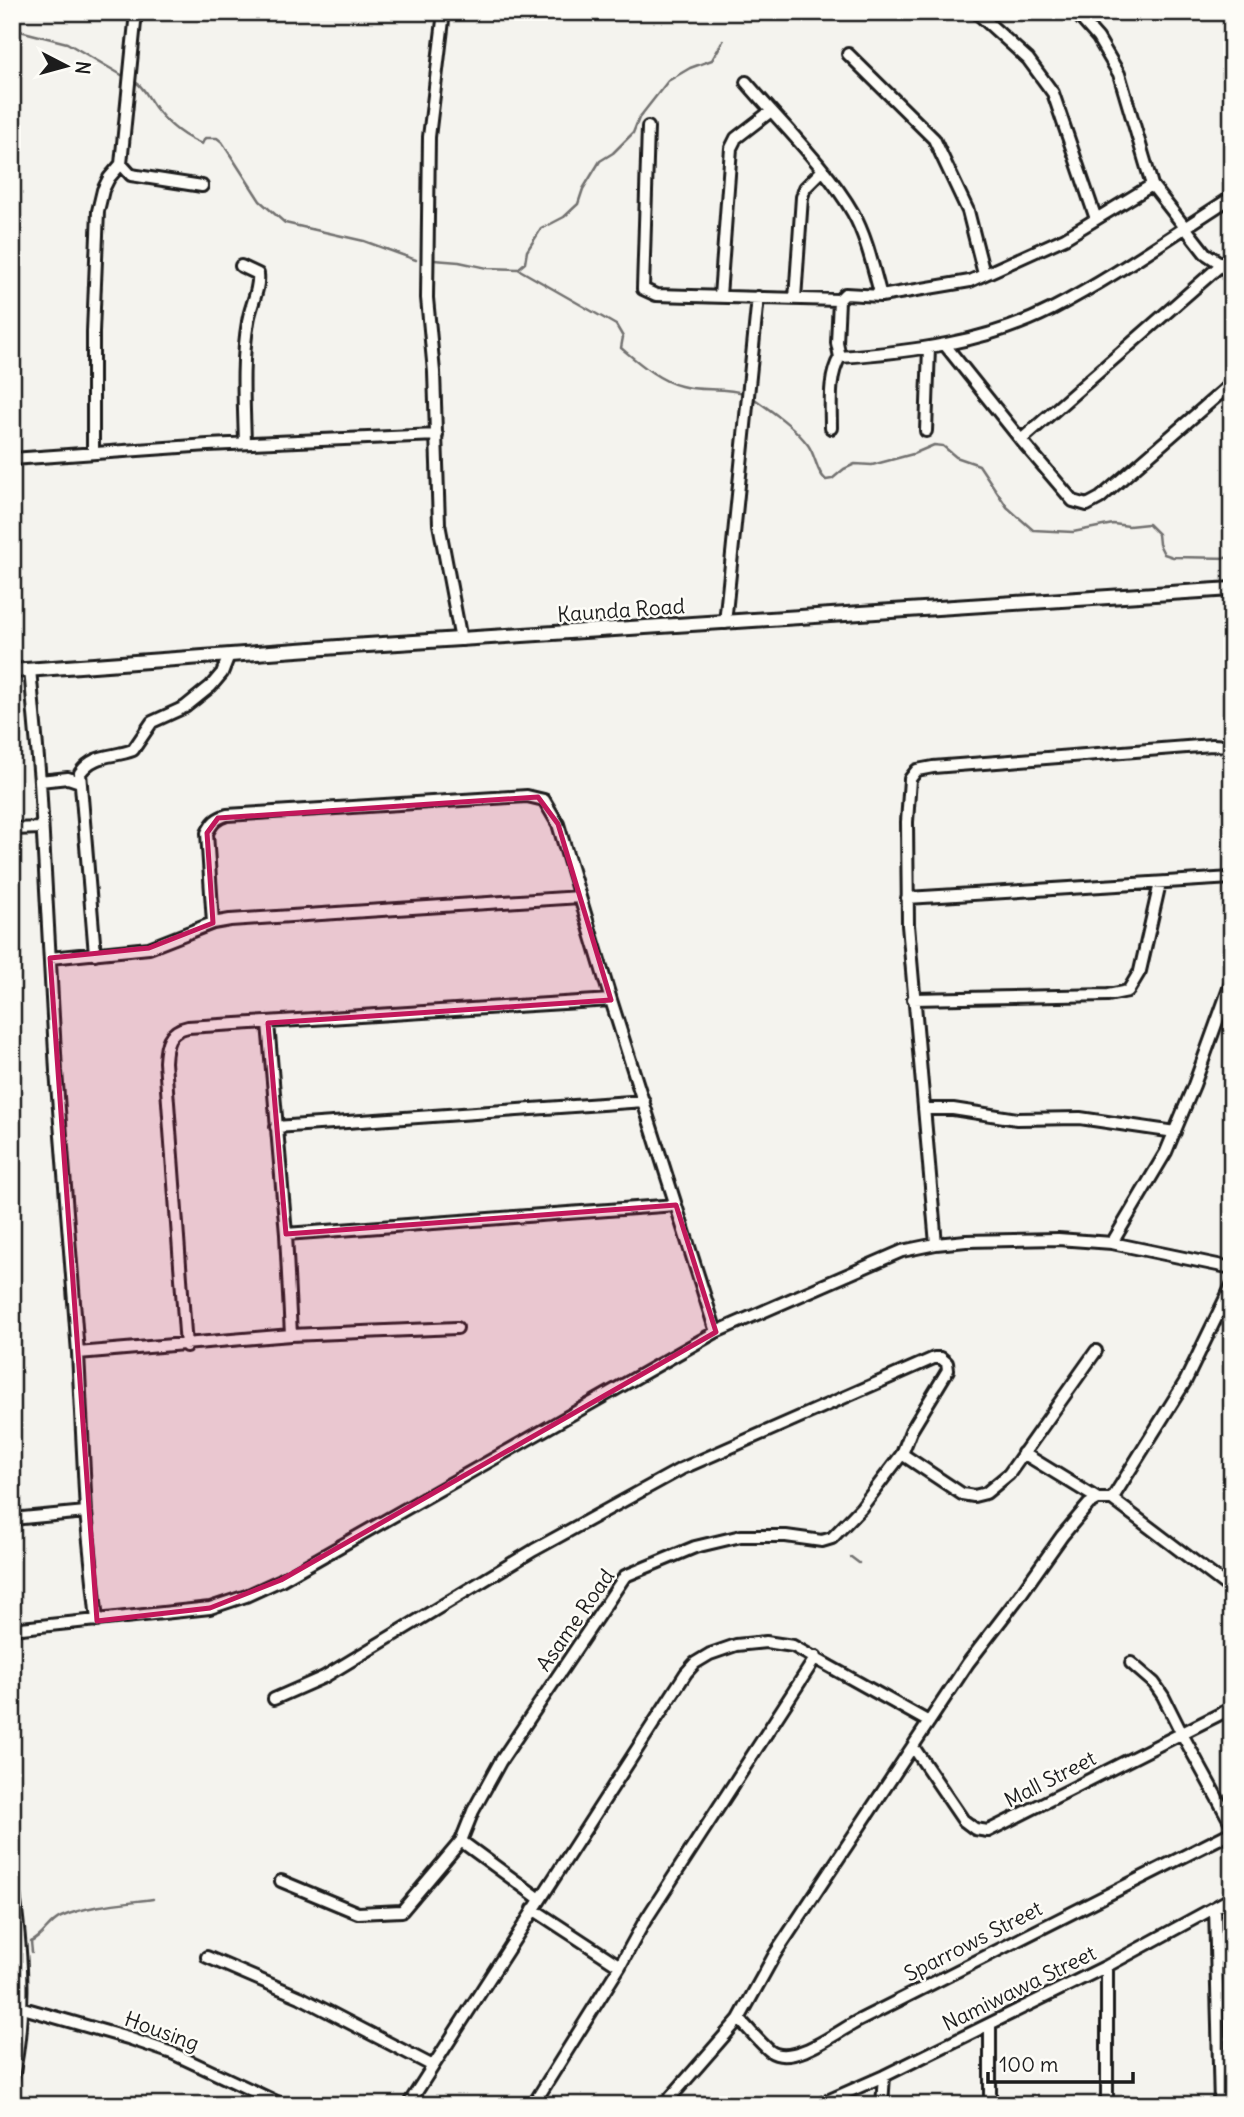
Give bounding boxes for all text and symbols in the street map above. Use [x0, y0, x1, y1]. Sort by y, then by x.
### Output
north arrow [32, 32, 102, 102]
text: N [70, 60, 96, 76]
street label: Kaunda Road [556, 592, 686, 628]
street label: Asame Road [530, 1564, 620, 1676]
street label: Mall Street [1000, 1744, 1100, 1814]
street label: Sparrows Street [899, 1895, 1047, 1987]
street label: Namiwawa Street [938, 1939, 1100, 2037]
street label: Housing [121, 2005, 203, 2057]
scale bar [988, 2040, 1134, 2084]
text: 100 m [999, 2051, 1058, 2078]

